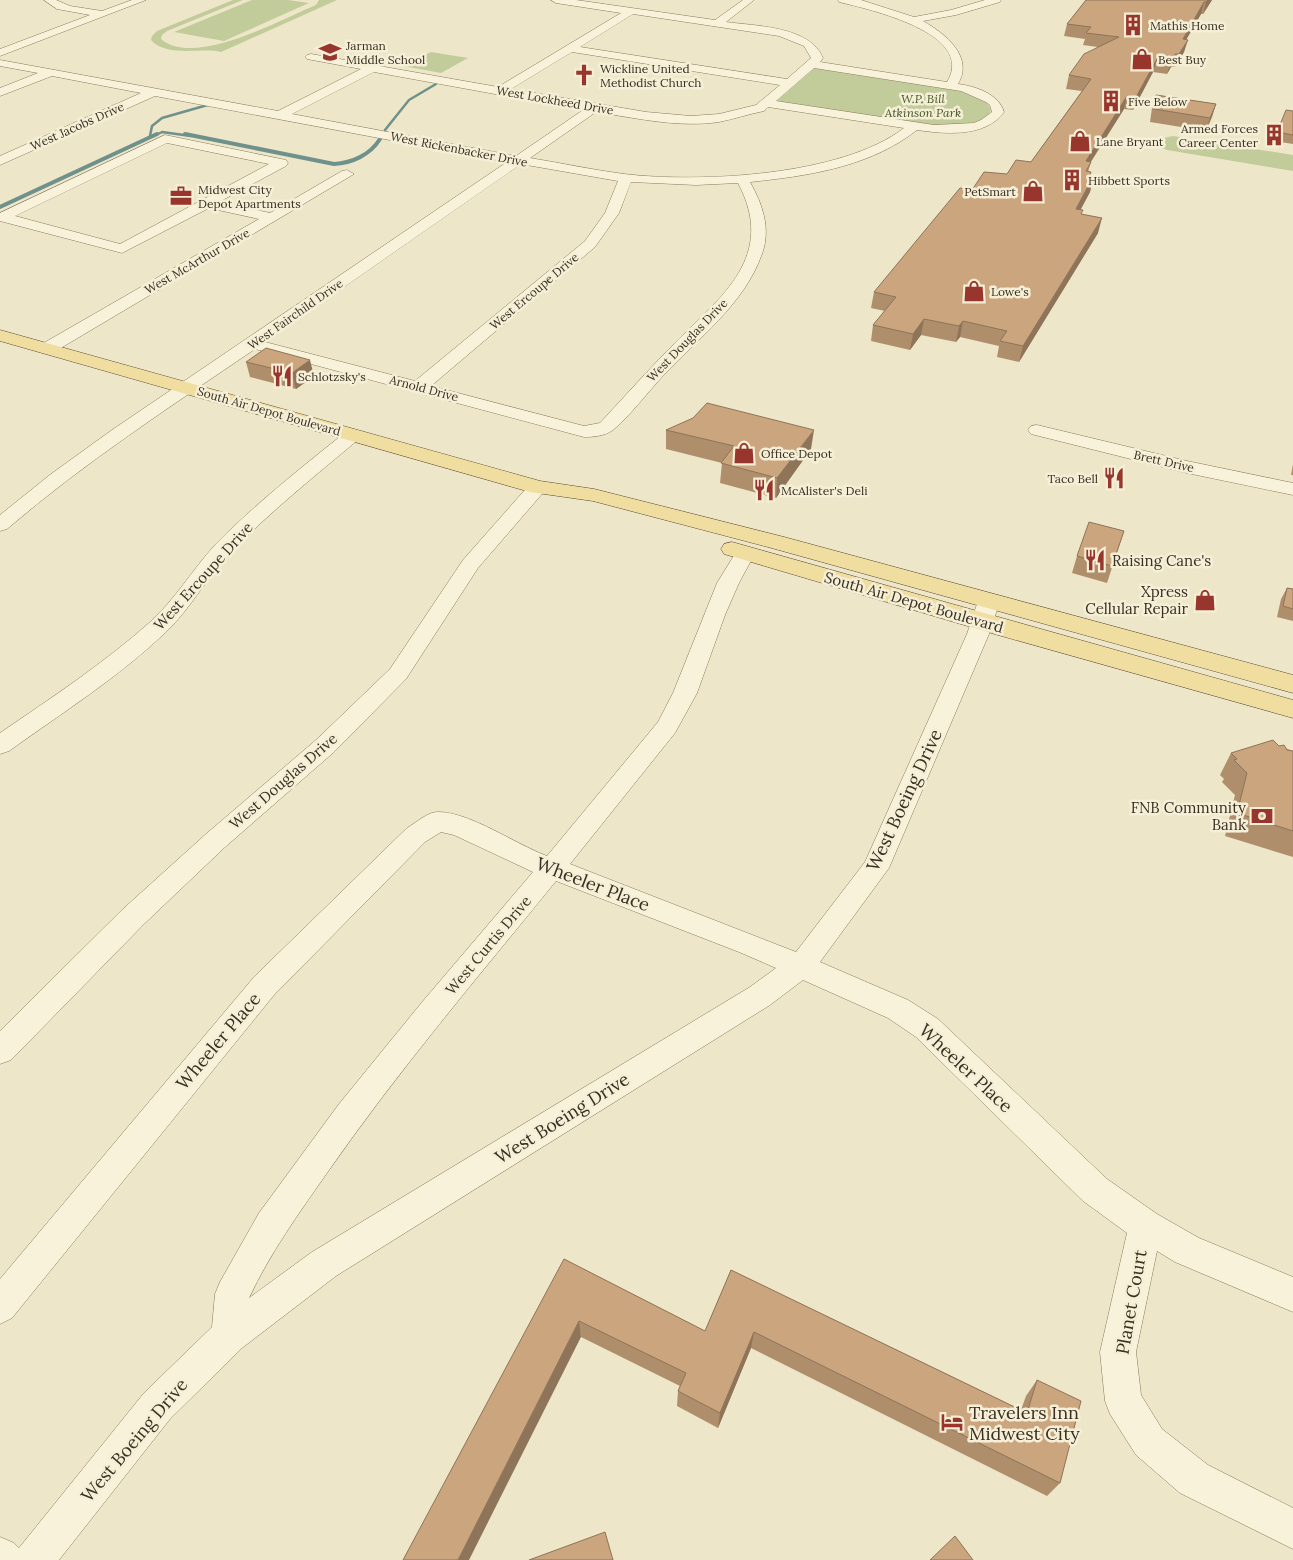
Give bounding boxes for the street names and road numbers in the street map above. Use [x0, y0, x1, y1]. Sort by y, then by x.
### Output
street label: West Lockheed Drive [495, 82, 615, 118]
street label: West Jacobs Drive [28, 98, 127, 153]
street label: West Rickenbacker Drive [389, 128, 529, 170]
street label: West McArthur Drive [142, 225, 253, 297]
street label: West Ercoupe Drive [487, 249, 582, 333]
street label: West Fairchild Drive [245, 275, 346, 352]
street label: West Douglas Drive [644, 295, 731, 385]
street label: Arnold Drive [387, 371, 461, 405]
street label: South Air Depot Boulevard [196, 383, 342, 439]
street label: Brett Drive [1132, 447, 1196, 475]
street label: West Ercoupe Drive [149, 518, 257, 634]
street label: South Air Depot Boulevard [822, 567, 1006, 637]
street label: West Boeing Drive [861, 725, 947, 875]
street label: West Douglas Drive [225, 729, 341, 833]
street label: Wheeler Place [533, 852, 653, 916]
street label: West Curtis Drive [441, 892, 535, 998]
street label: Wheeler Place [171, 987, 266, 1094]
street label: Wheeler Place [914, 1019, 1018, 1117]
street label: West Boeing Drive [491, 1067, 634, 1169]
street label: Planet Court [1110, 1248, 1152, 1356]
street label: West Boeing Drive [76, 1373, 193, 1506]

